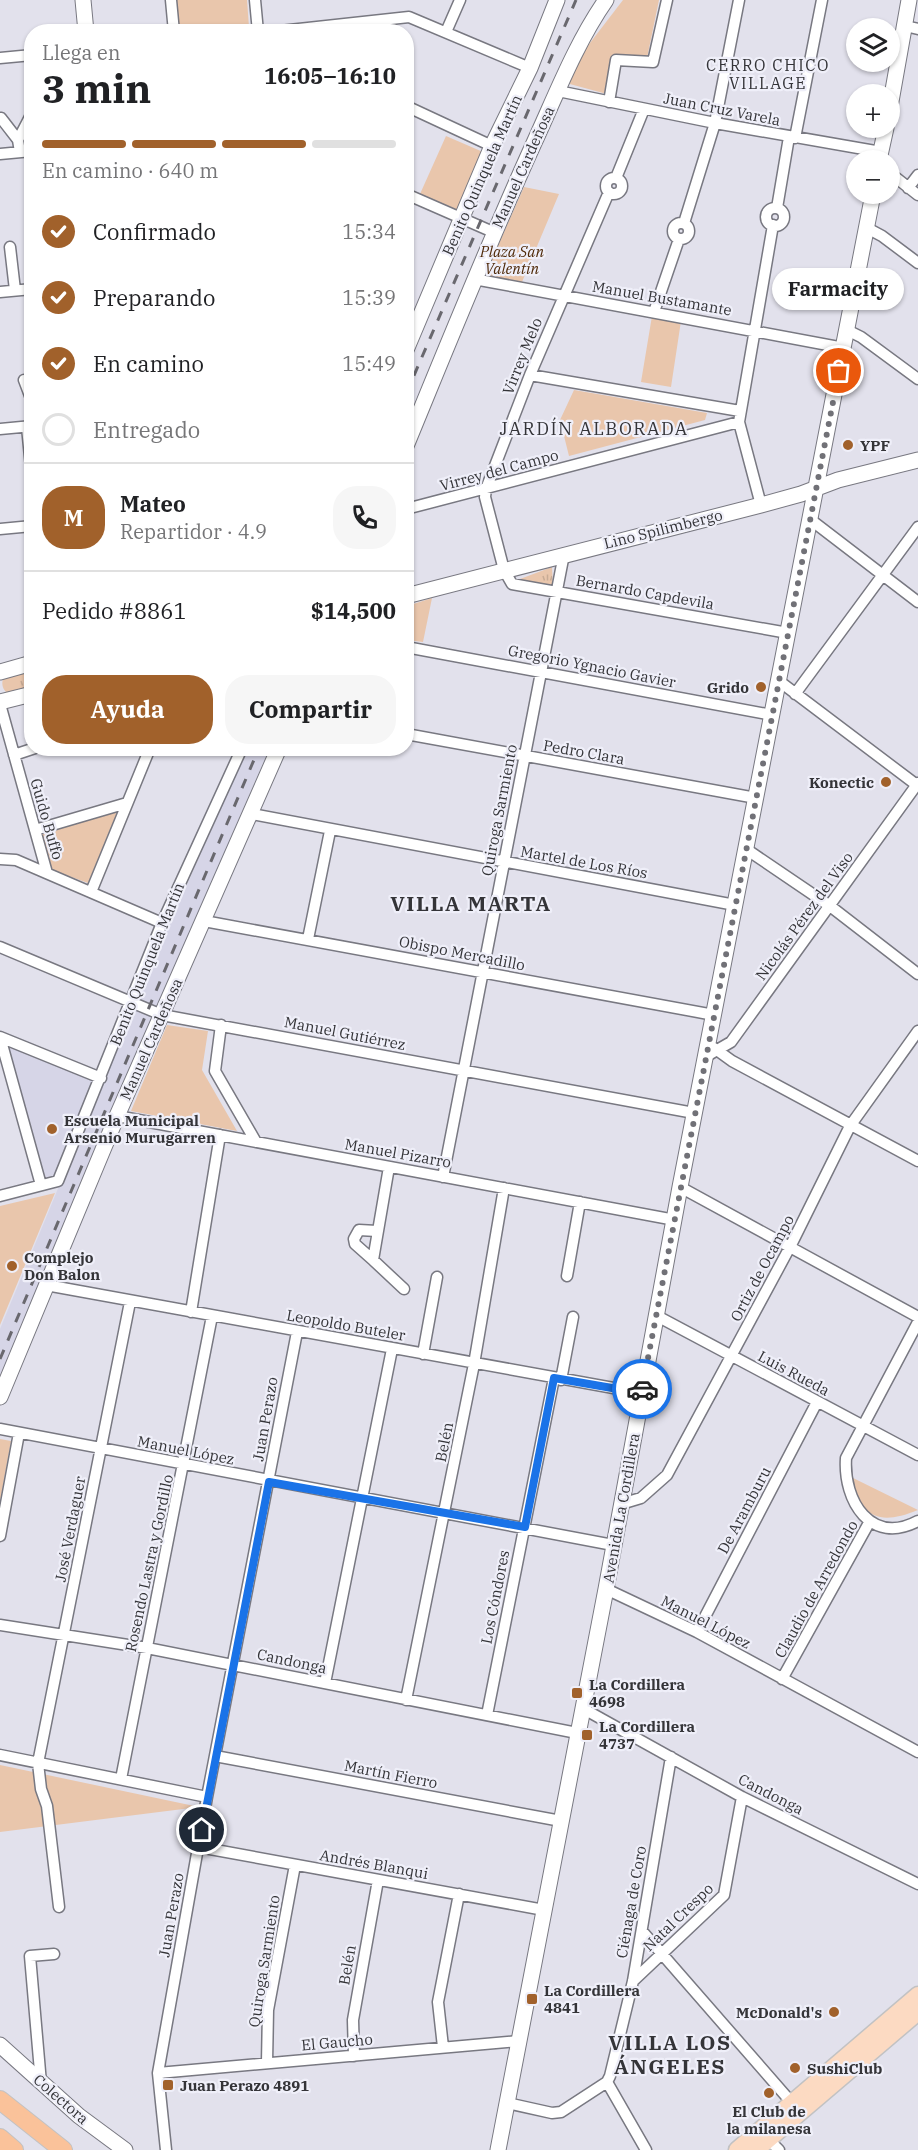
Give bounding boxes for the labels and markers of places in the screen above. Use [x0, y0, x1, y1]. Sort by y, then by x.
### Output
callout: Farmacity [773, 269, 905, 311]
pin [813, 345, 864, 396]
place label: YPF [860, 436, 890, 455]
marker: YPF [841, 438, 855, 452]
place label: Grido [707, 678, 749, 697]
marker: Grido [754, 680, 768, 694]
place label: Konectic [809, 773, 874, 792]
marker: Konectic [879, 775, 893, 789]
place label: Escuela Municipal Arsenio Murugarren [64, 1111, 216, 1147]
marker: Escuela Municipal Arsenio Murugarren [45, 1122, 59, 1136]
place label: Complejo Don Balon [24, 1248, 100, 1284]
marker: Complejo Don Balon [5, 1259, 19, 1273]
place label: La Cordillera 4698 [589, 1675, 686, 1711]
marker: La Cordillera 4698 [570, 1686, 584, 1700]
place label: La Cordillera 4737 [599, 1717, 696, 1753]
marker: La Cordillera 4737 [580, 1728, 594, 1742]
pin [176, 1804, 227, 1855]
place label: La Cordillera 4841 [544, 1981, 641, 2017]
marker: La Cordillera 4841 [525, 1992, 539, 2006]
place label: McDonald's [736, 2003, 822, 2022]
marker: McDonald's [827, 2005, 841, 2019]
place label: SushiClub [807, 2059, 883, 2078]
marker: SushiClub [788, 2061, 802, 2075]
place label: Juan Perazo 4891 [180, 2076, 309, 2095]
marker: Juan Perazo 4891 [161, 2078, 175, 2092]
marker: El Club de la milanesa [762, 2086, 776, 2100]
place label: El Club de la milanesa [727, 2102, 812, 2138]

